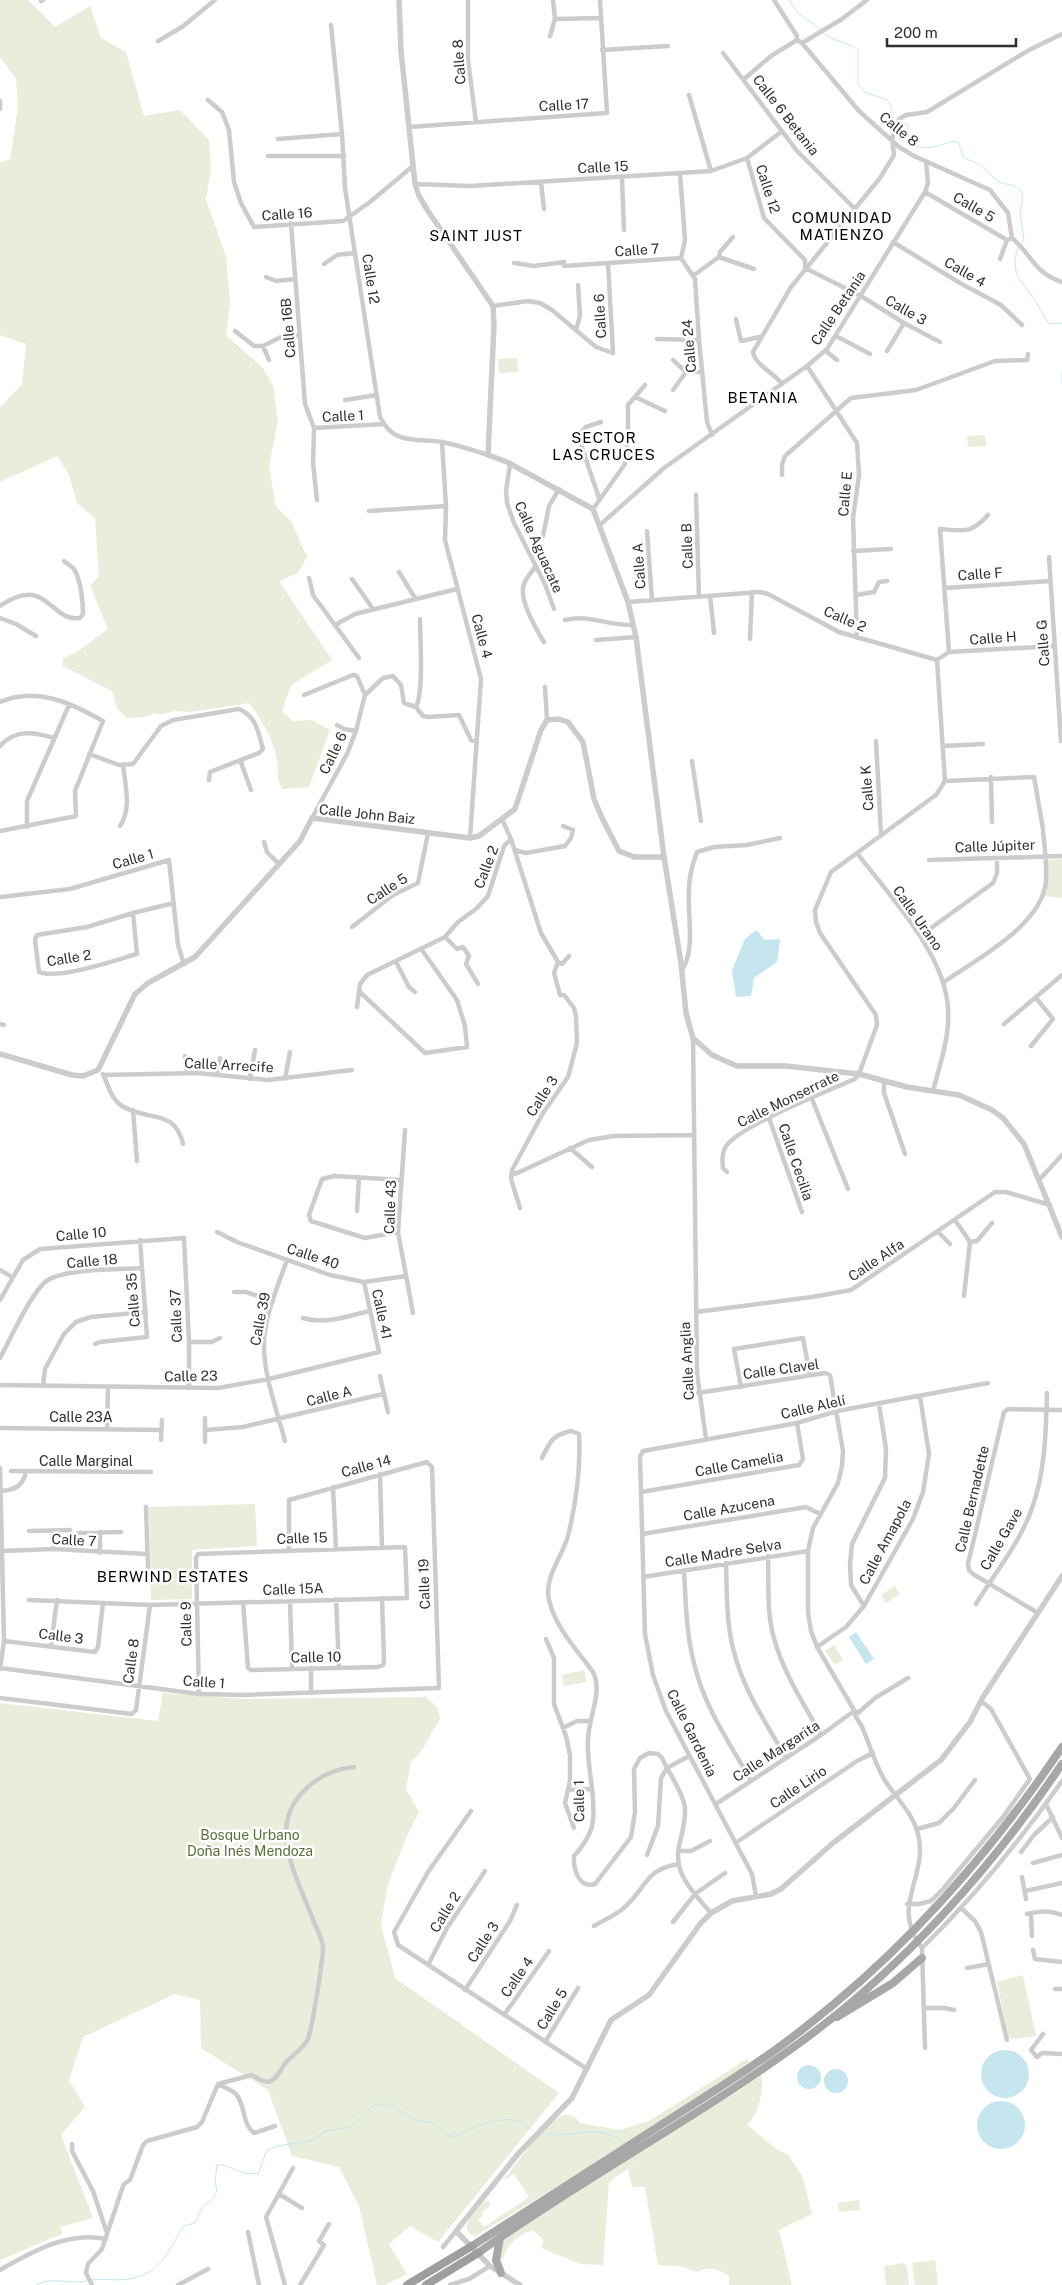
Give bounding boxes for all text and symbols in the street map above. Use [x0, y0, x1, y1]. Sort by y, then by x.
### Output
scale bar [887, 15, 1016, 47]
text: 200 m [894, 24, 938, 41]
street label: Calle 8 [449, 39, 469, 85]
street label: Calle 6 Betania [750, 71, 822, 159]
street label: Calle 17 [538, 96, 590, 114]
street label: Calle 8 [876, 108, 922, 150]
street label: Calle 15 [577, 158, 629, 176]
street label: Calle 12 [753, 163, 783, 215]
street label: Calle 5 [950, 189, 998, 225]
street label: Calle 16 [261, 204, 313, 224]
district label: COMUNIDAD MATIENZO [792, 209, 892, 243]
district label: SAINT JUST [429, 227, 523, 244]
street label: Calle 7 [614, 240, 660, 260]
street label: Calle 12 [359, 253, 383, 305]
street label: Calle 4 [941, 254, 989, 290]
street label: Calle Betania [807, 268, 869, 348]
street label: Calle 3 [882, 292, 930, 328]
street label: Calle 6 [591, 293, 609, 339]
street label: Calle 16B [277, 297, 299, 359]
street label: Calle 24 [679, 318, 699, 373]
district label: BETANIA [727, 389, 799, 406]
street label: Calle 1 [322, 407, 364, 425]
district label: SECTOR LAS CRUCES [552, 429, 656, 463]
street label: Calle E [835, 471, 855, 517]
street label: Calle Aguacate [512, 499, 566, 595]
street label: Calle B [678, 523, 696, 569]
street label: Calle A [629, 542, 649, 590]
street label: Calle F [957, 564, 1003, 584]
street label: Calle 2 [821, 603, 869, 635]
street label: Calle 4 [468, 612, 496, 660]
street label: Calle G [1033, 619, 1053, 667]
street label: Calle H [969, 628, 1017, 648]
street label: Calle 6 [316, 729, 350, 777]
street label: Calle K [857, 764, 877, 812]
street label: Calle John Baiz [318, 801, 416, 827]
street label: Calle Júpiter [954, 837, 1036, 855]
street label: Calle 2 [471, 843, 501, 891]
street label: Calle 1 [111, 845, 155, 873]
street label: Calle 5 [364, 870, 410, 908]
street label: Calle Urano [890, 883, 946, 953]
street label: Calle 2 [46, 947, 92, 969]
street label: Calle Arrecife [184, 1055, 274, 1075]
street label: Calle Monserrate [735, 1067, 841, 1131]
street label: Calle 3 [523, 1073, 561, 1119]
street label: Calle Cecilia [775, 1121, 817, 1203]
street label: Calle 43 [381, 1180, 399, 1234]
street label: Calle 10 [55, 1224, 107, 1244]
street label: Calle Alfa [845, 1236, 907, 1284]
street label: Calle 40 [285, 1240, 341, 1272]
street label: Calle 18 [66, 1251, 118, 1271]
street label: Calle 35 [123, 1272, 143, 1328]
street label: Calle 41 [369, 1287, 395, 1341]
street label: Calle 37 [167, 1289, 185, 1343]
street label: Calle 39 [247, 1291, 273, 1347]
street label: Calle Anglia [677, 1321, 697, 1401]
street label: Calle Clavel [742, 1356, 820, 1382]
street label: Calle 23 [164, 1368, 218, 1384]
street label: Calle A [305, 1383, 353, 1409]
street label: Calle Alelí [779, 1392, 847, 1422]
street label: Calle 23A [49, 1409, 113, 1425]
street label: Calle Bernadette [952, 1444, 992, 1554]
street label: Calle Camelia [694, 1448, 784, 1480]
street label: Calle 14 [339, 1452, 393, 1480]
street label: Calle Marginal [39, 1453, 133, 1469]
street label: Calle Azucena [682, 1492, 776, 1524]
street label: Calle Amapola [856, 1497, 914, 1587]
street label: Calle Gave [977, 1505, 1025, 1573]
street label: Calle 15 [276, 1529, 328, 1547]
street label: Calle 7 [51, 1531, 97, 1549]
street label: Calle Madre Selva [664, 1536, 782, 1570]
street label: Calle 19 [415, 1558, 433, 1610]
district label: BERWIND ESTATES [97, 1568, 249, 1585]
street label: Calle 15A [262, 1580, 324, 1598]
street label: Calle 9 [178, 1601, 194, 1647]
street label: Calle 3 [38, 1625, 85, 1647]
street label: Calle 8 [120, 1637, 142, 1685]
street label: Calle 10 [291, 1649, 341, 1665]
street label: Calle 1 [182, 1673, 226, 1691]
street label: Calle Gardenia [664, 1687, 720, 1779]
street label: Calle Margarita [730, 1717, 822, 1785]
street label: Calle Lirio [767, 1762, 829, 1812]
street label: Calle 1 [571, 1780, 587, 1822]
park label: Bosque Urbano Doña Inés Mendoza [187, 1827, 313, 1859]
street label: Calle 2 [426, 1889, 464, 1935]
street label: Calle 3 [464, 1919, 502, 1965]
street label: Calle 4 [497, 1954, 537, 2000]
street label: Calle 5 [533, 1985, 571, 2033]

